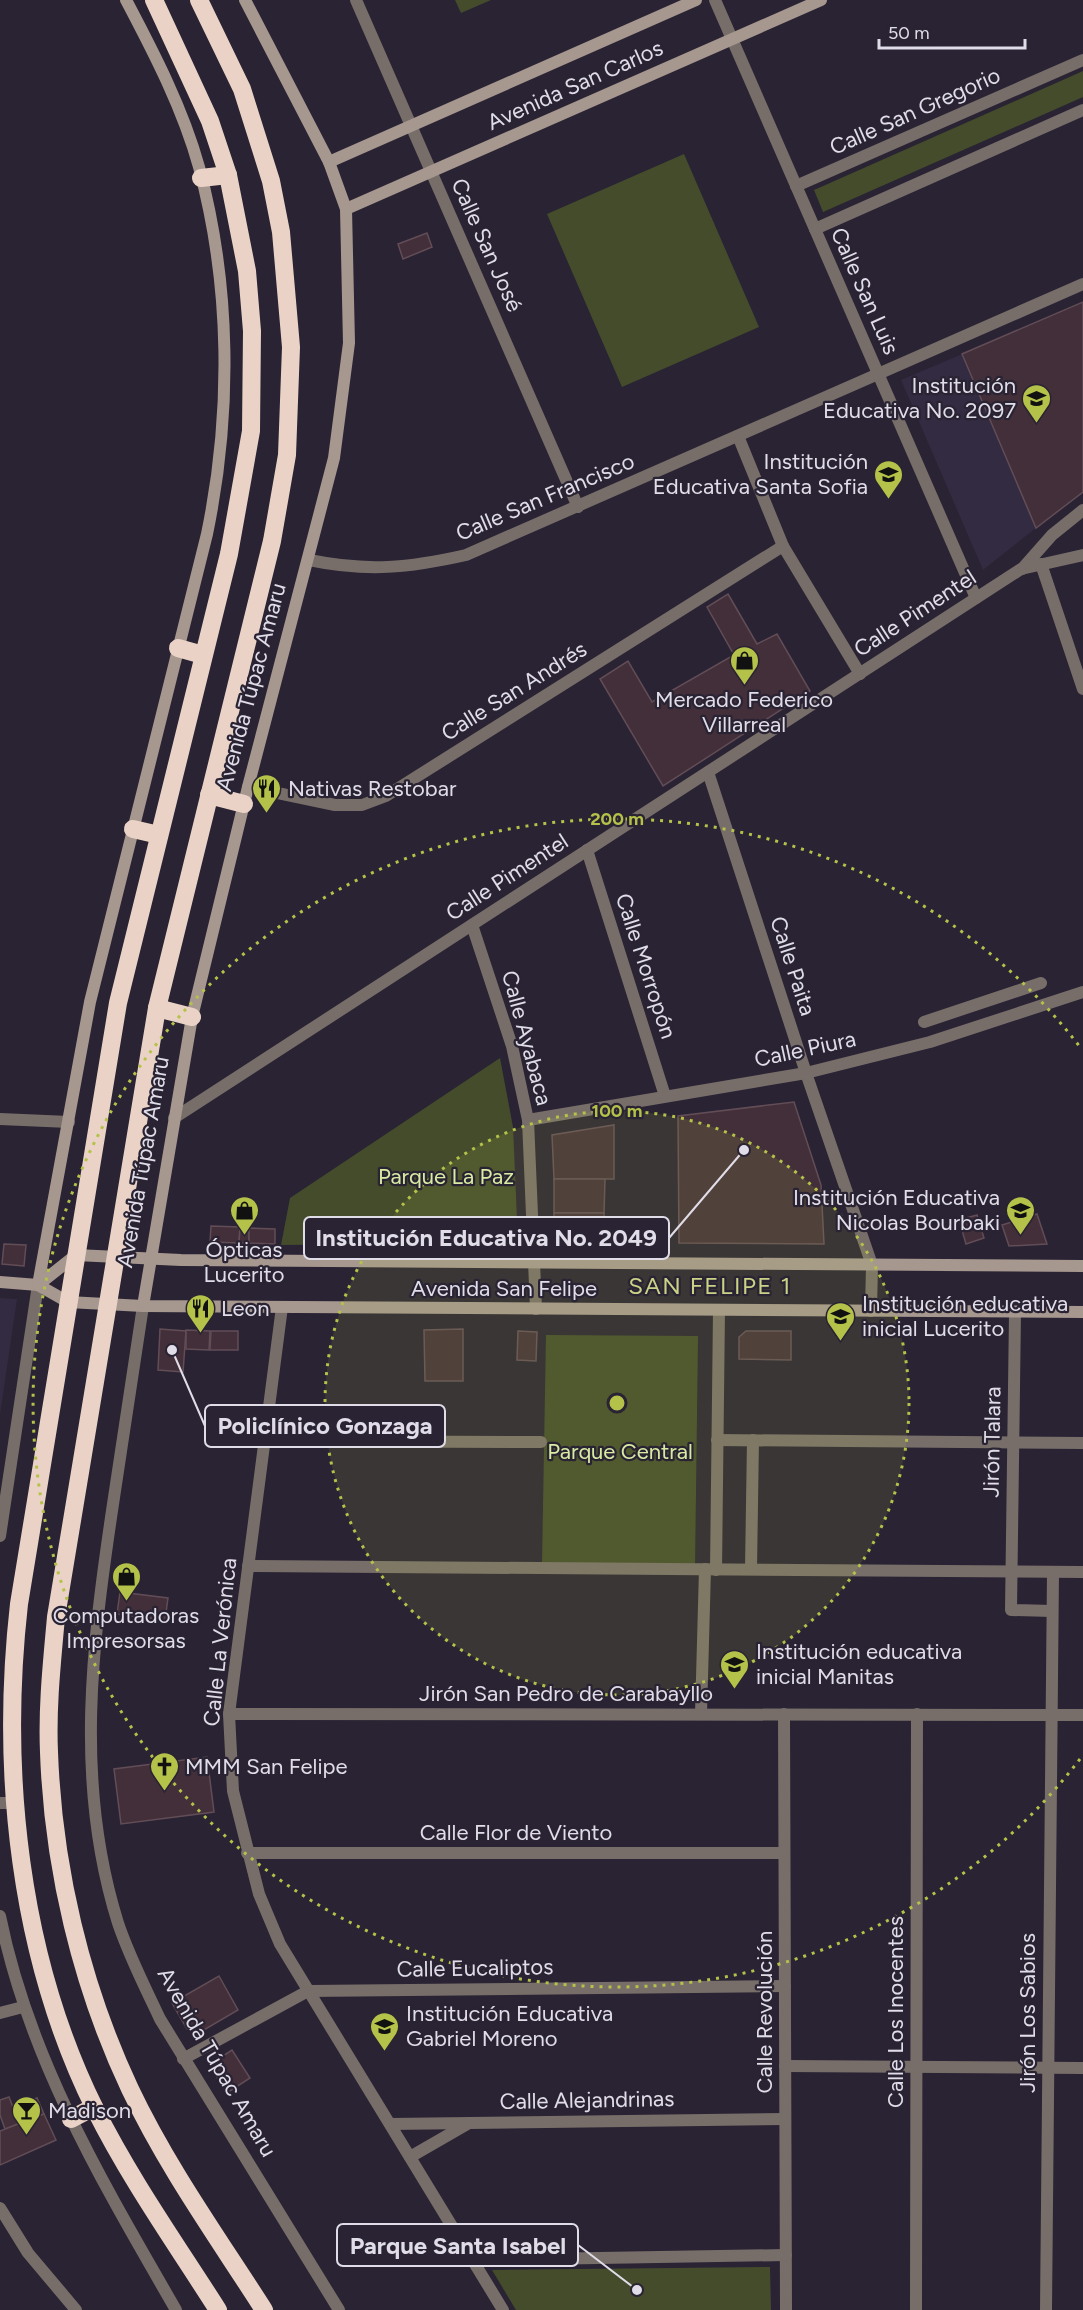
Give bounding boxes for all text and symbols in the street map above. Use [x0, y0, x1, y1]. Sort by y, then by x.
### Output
scale bar [879, 12, 1024, 50]
text: 50 m [888, 22, 930, 44]
street label: Avenida San Carlos [483, 34, 667, 136]
street label: Calle San Gregorio [826, 61, 1004, 161]
street label: Calle San José [446, 174, 528, 316]
street label: Calle San Luis [825, 224, 905, 358]
place label: Institución Educativa No. 2097 [823, 372, 1016, 424]
school or university icon: Institución Educativa No. 2097 [1021, 382, 1053, 424]
street label: Calle San Francisco [452, 447, 638, 547]
place label: Institución Educativa Santa Sofia [653, 448, 868, 500]
school or university icon: Institución Educativa Santa Sofia [873, 458, 905, 500]
street label: Calle Pimentel [849, 564, 981, 662]
street label: Avenida Túpac Amaru [210, 580, 292, 794]
street label: Calle San Andrés [436, 635, 592, 747]
shop icon: Mercado Federico Villarreal [728, 644, 760, 686]
place label: Mercado Federico Villarreal [655, 686, 833, 738]
restaurant icon: Nativas Restobar [251, 772, 283, 814]
place label: Nativas Restobar [288, 775, 457, 802]
text: 200 m [590, 808, 644, 830]
street label: Calle Pimentel [441, 828, 573, 926]
street label: Calle Morropón [610, 890, 682, 1042]
street label: Calle Paita [764, 913, 822, 1019]
street label: Calle Ayabaca [496, 968, 558, 1108]
street label: Calle Piura [752, 1025, 858, 1073]
street label: Avenida Túpac Amaru [111, 1054, 175, 1270]
text: 100 m [592, 1100, 642, 1122]
park label: Parque La Paz [378, 1163, 514, 1190]
place label: Institución Educativa Nicolas Bourbaki [793, 1184, 1000, 1236]
shop icon: Ópticas Lucerito [228, 1194, 260, 1236]
school or university icon: Institución Educativa Nicolas Bourbaki [1005, 1194, 1037, 1236]
callout: Institución Educativa No. 2049 [304, 1217, 669, 1259]
text: Institución Educativa No. 2049 [315, 1223, 657, 1252]
place label: Ópticas Lucerito [203, 1236, 285, 1288]
district label: SAN FELIPE 1 [628, 1271, 792, 1300]
street label: Avenida San Felipe [411, 1275, 597, 1302]
place label: Institución educativa inicial Lucerito [862, 1290, 1068, 1342]
restaurant icon: Leon [184, 1292, 216, 1334]
place label: Leon [221, 1295, 270, 1322]
school or university icon: Institución educativa inicial Lucerito [825, 1300, 857, 1342]
street label: Jirón Talara [978, 1386, 1006, 1498]
centre of rings [607, 1393, 627, 1413]
callout: Policlínico Gonzaga [205, 1405, 445, 1447]
text: Policlínico Gonzaga [217, 1411, 433, 1440]
park label: Parque Central [547, 1438, 693, 1465]
street label: Calle La Verónica [198, 1556, 242, 1728]
shop icon: Computadoras Impresorsas [110, 1560, 142, 1602]
place label: Computadoras Impresorsas [53, 1602, 199, 1654]
place label: Institución educativa inicial Manitas [756, 1638, 962, 1690]
school or university icon: Institución educativa inicial Manitas [719, 1648, 751, 1690]
street label: Jirón San Pedro de Carabayllo [419, 1680, 713, 1707]
church icon: MMM San Felipe [148, 1750, 180, 1792]
place label: MMM San Felipe [185, 1753, 348, 1780]
street label: Calle Flor de Viento [420, 1819, 612, 1846]
street label: Calle Los Inocentes [882, 1916, 909, 2108]
street label: Calle Revolución [751, 1931, 778, 2093]
street label: Jirón Los Sabios [1014, 1933, 1041, 2093]
street label: Calle Eucaliptos [396, 1953, 554, 1983]
street label: Avenida Túpac Amaru [152, 1962, 282, 2162]
place label: Institución Educativa Gabriel Moreno [406, 2000, 613, 2052]
school or university icon: Institución Educativa Gabriel Moreno [369, 2010, 401, 2052]
street label: Calle Alejandrinas [499, 2085, 675, 2115]
bar icon: Madison [11, 2094, 43, 2136]
place label: Madison [48, 2097, 131, 2124]
callout: Parque Santa Isabel [337, 2224, 578, 2266]
text: Parque Santa Isabel [350, 2231, 566, 2260]

